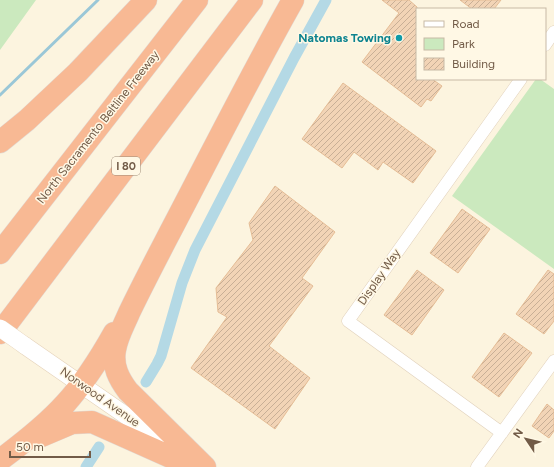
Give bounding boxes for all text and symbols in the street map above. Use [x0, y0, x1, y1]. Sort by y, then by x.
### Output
legend [416, 8, 546, 80]
text: Road [452, 17, 480, 31]
place label: Natomas Towing [298, 31, 391, 45]
marker: Natomas Towing [394, 33, 404, 43]
text: Park [452, 37, 475, 51]
street label: North Sacramento Beltline Freeway [34, 47, 163, 206]
text: Building [452, 57, 495, 71]
road number: I 80 [112, 157, 140, 175]
street label: Display Way [355, 246, 404, 308]
street label: Norwood Avenue [57, 364, 143, 430]
north arrow [506, 419, 546, 459]
text: N [510, 426, 526, 441]
scale bar [10, 433, 90, 459]
text: 50 m [16, 440, 44, 454]

